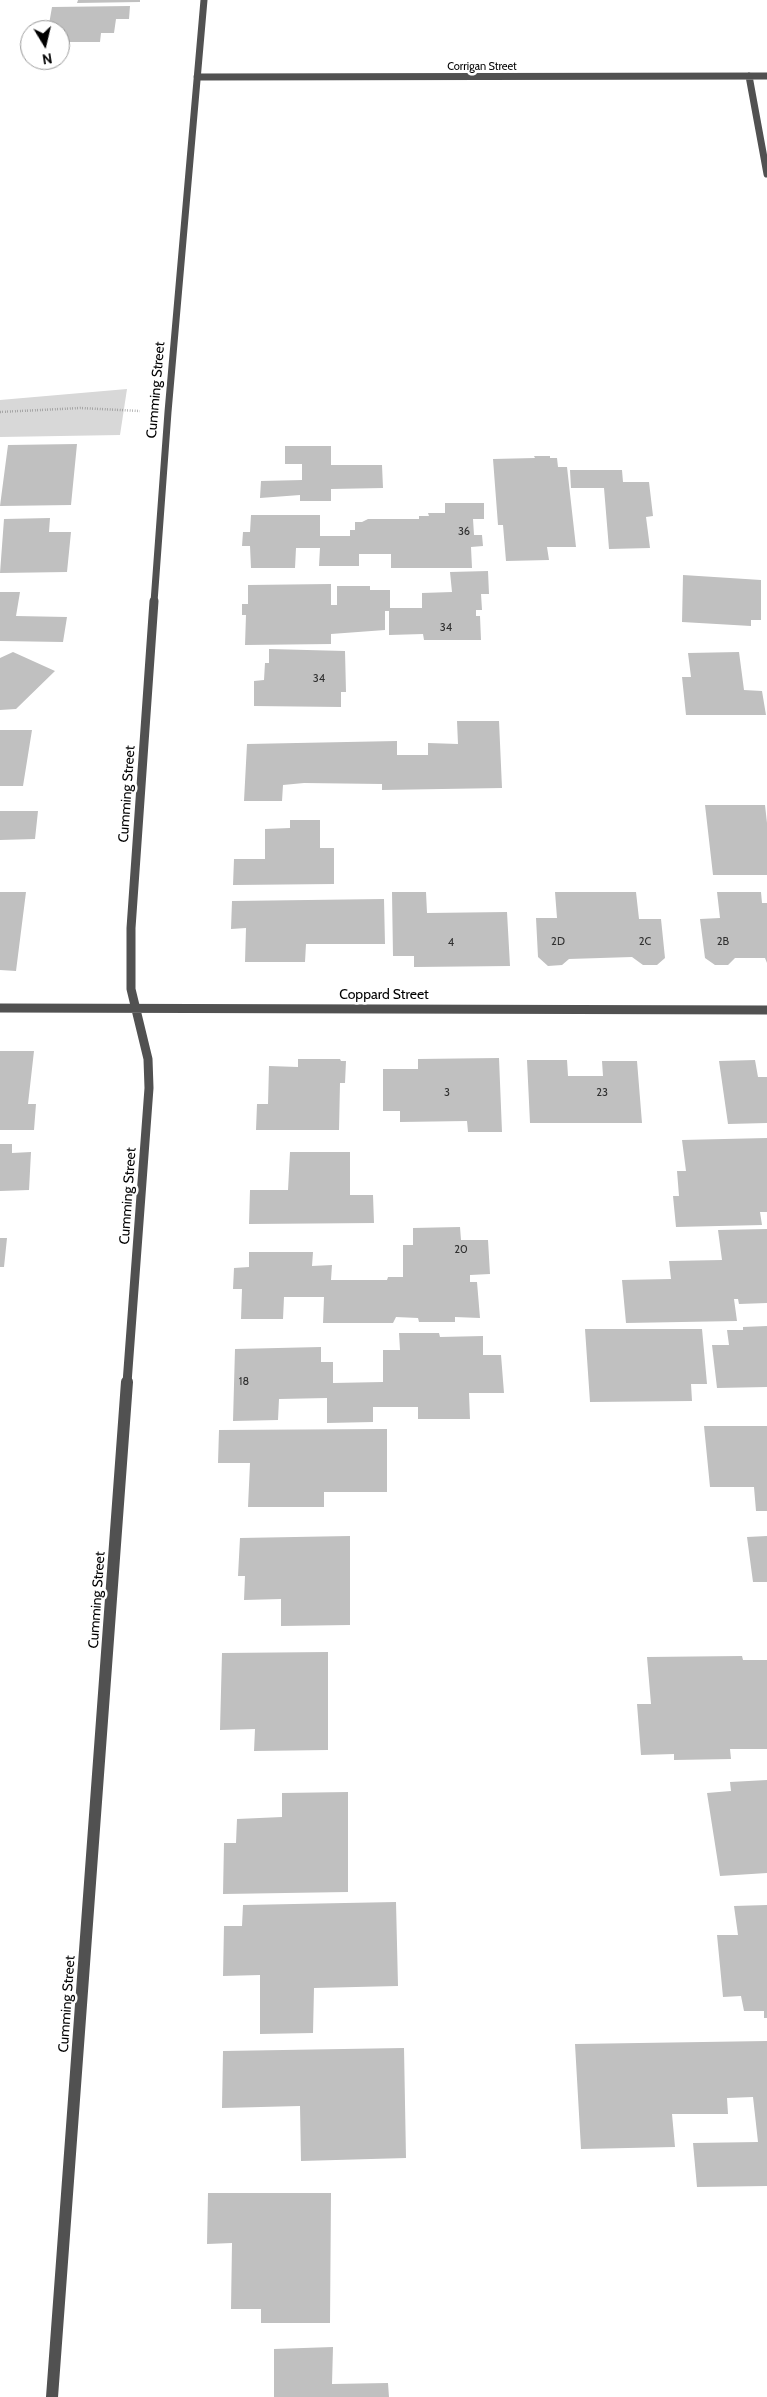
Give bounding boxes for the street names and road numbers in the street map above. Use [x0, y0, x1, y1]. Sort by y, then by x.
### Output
street label: Corrigan Street [447, 60, 517, 74]
street label: Cumming Street [143, 341, 169, 439]
street label: Cumming Street [115, 745, 139, 843]
street label: Coppard Street [339, 987, 429, 1003]
street label: Cumming Street [116, 1147, 140, 1245]
street label: Cumming Street [85, 1551, 109, 1649]
street label: Cumming Street [55, 1955, 79, 2053]

